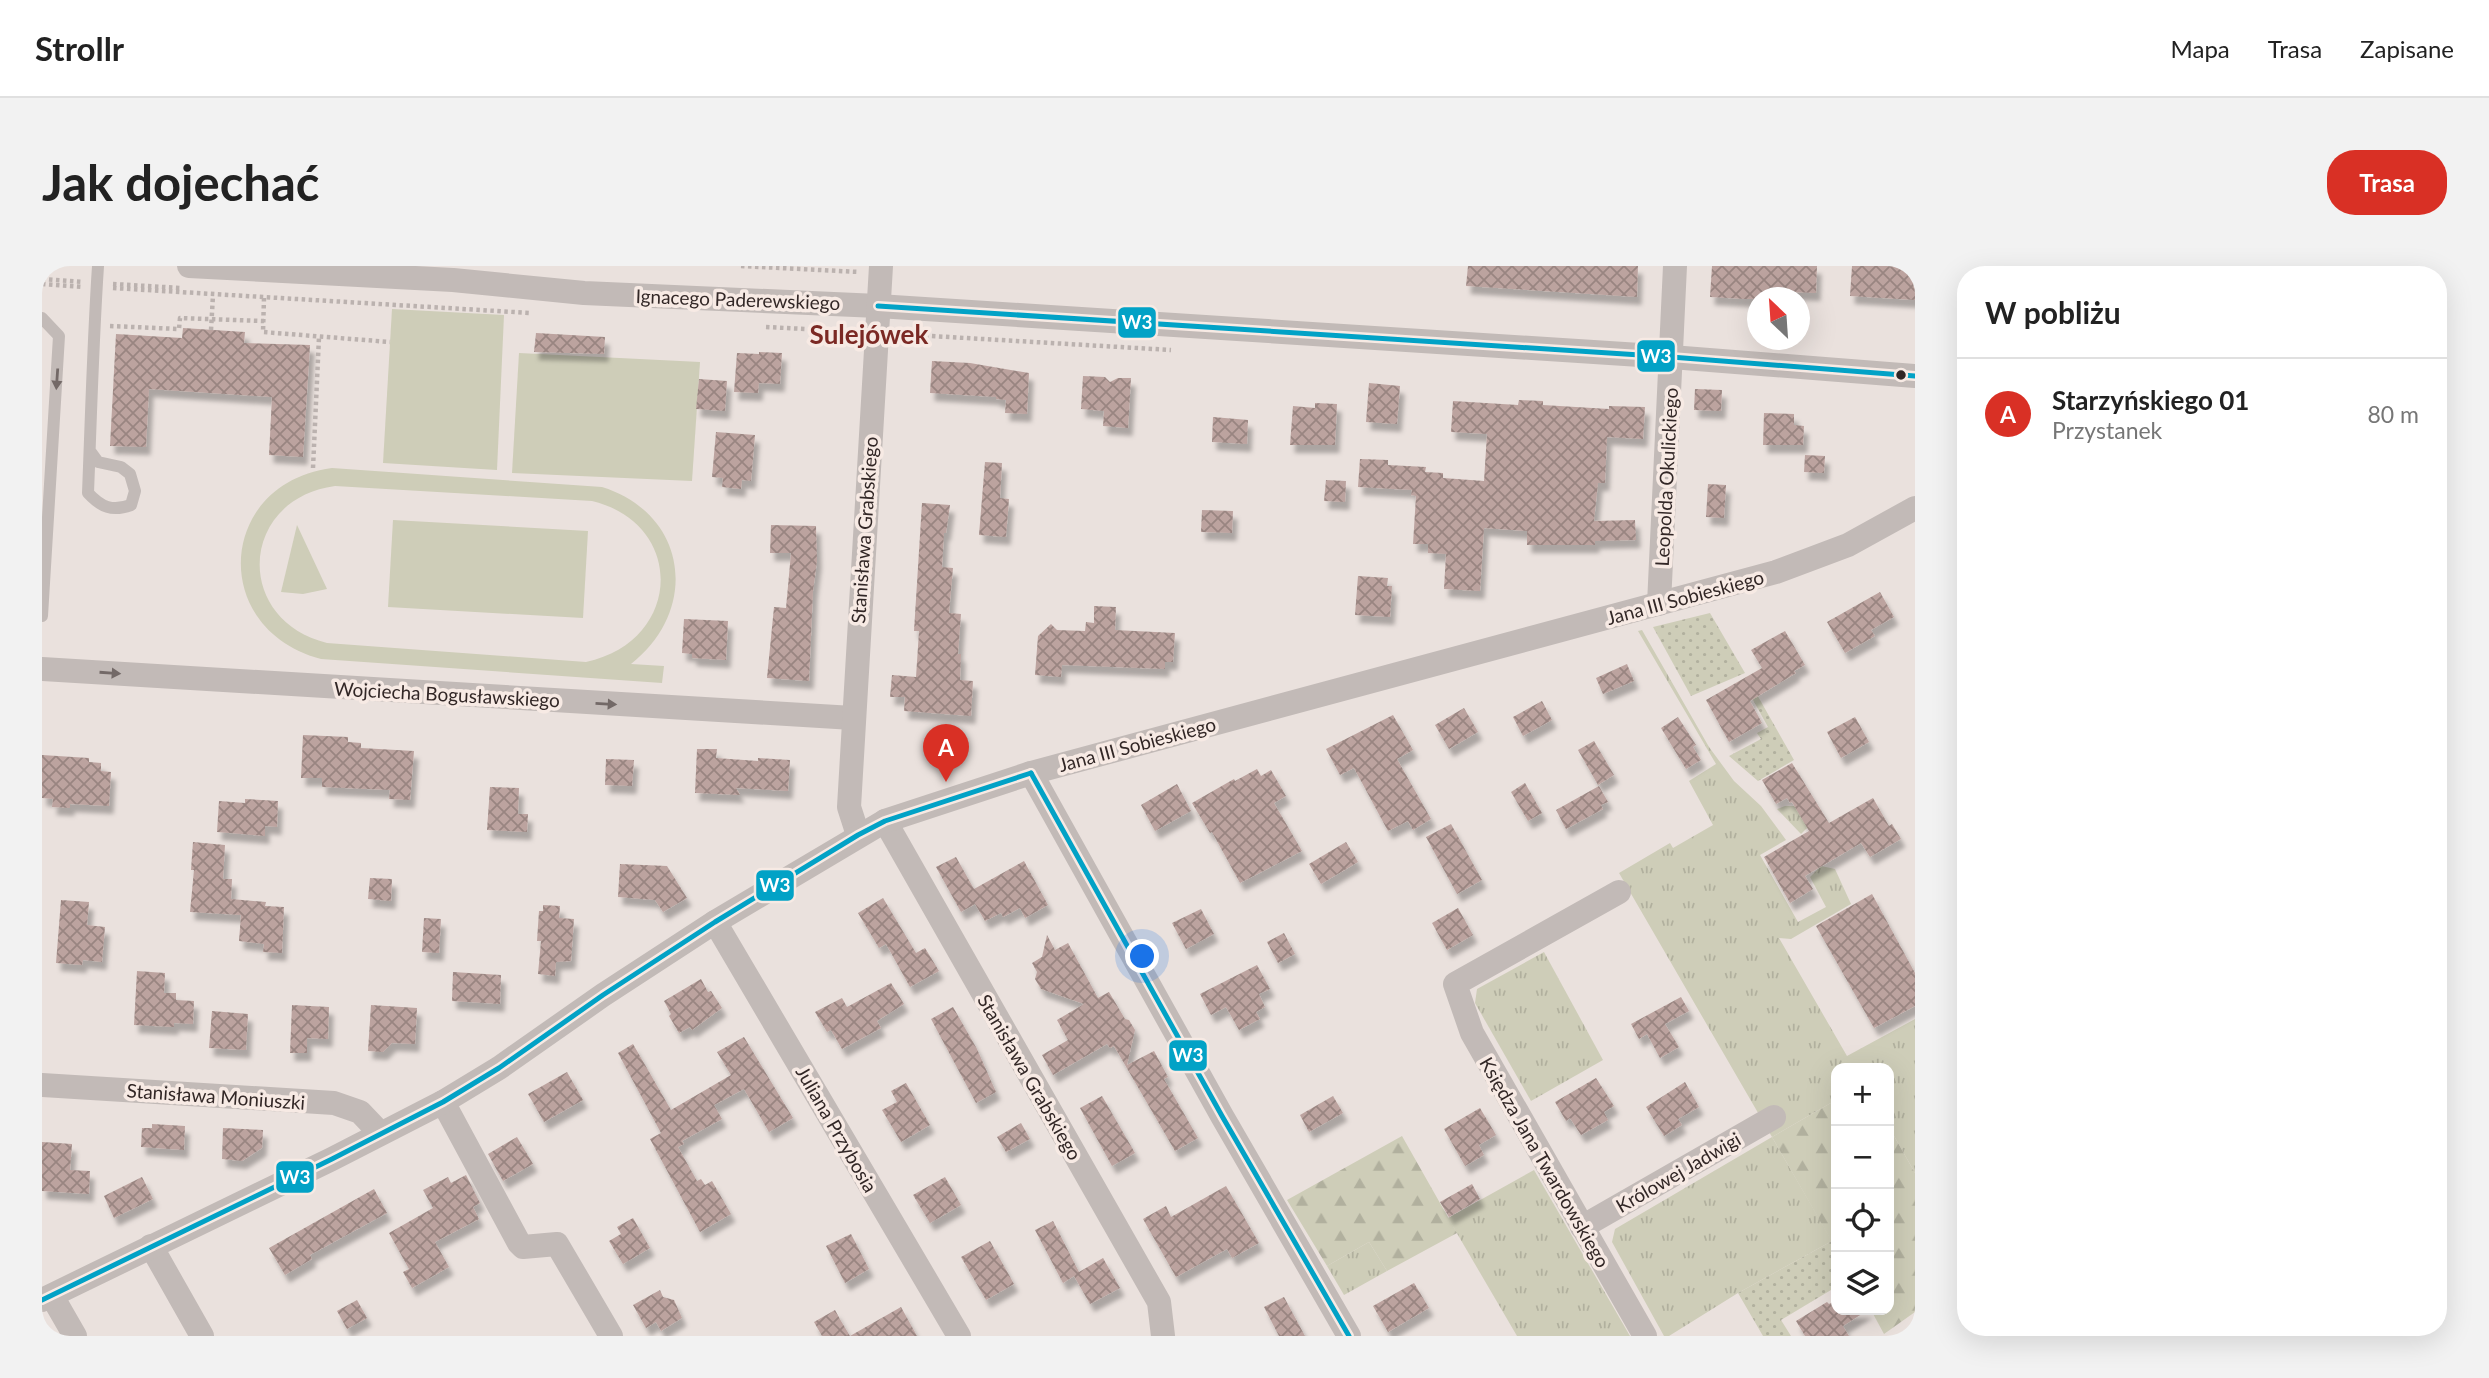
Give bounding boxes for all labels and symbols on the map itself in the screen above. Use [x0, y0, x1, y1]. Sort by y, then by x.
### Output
street label: Ignacego Paderewskiego [635, 284, 841, 314]
north arrow [1747, 287, 1810, 350]
line badge: W3 [1117, 306, 1157, 339]
text: W3 [1122, 310, 1153, 333]
district label: Sulejówek [810, 318, 928, 350]
line badge: W3 [1636, 339, 1676, 373]
text: W3 [1641, 344, 1672, 367]
one-way arrow [51, 368, 62, 390]
unlabelled marker [1894, 368, 1908, 382]
street label: Leopolda Okulickiego [1650, 387, 1682, 567]
street label: Stanisława Grabskiego [846, 436, 882, 624]
street label: Jana III Sobieskiego [1604, 565, 1766, 629]
one-way arrow [99, 668, 121, 679]
street label: Wojciecha Bogusławskiego [333, 677, 561, 711]
one-way arrow [595, 698, 617, 709]
street label: Jana III Sobieskiego [1056, 712, 1218, 776]
pin: A [923, 724, 969, 782]
line badge: W3 [755, 869, 795, 902]
text: W3 [760, 873, 791, 896]
your location [1125, 939, 1159, 973]
street label: Stanisława Grabskiego [973, 990, 1087, 1164]
line badge: W3 [1168, 1039, 1208, 1072]
text: W3 [1173, 1043, 1204, 1066]
street label: Księdza Jana Twardowskiego [1475, 1053, 1615, 1271]
street label: Juliana Przybosia [792, 1062, 882, 1196]
street label: Stanisława Moniuszki [126, 1078, 306, 1114]
street label: Królowej Jadwigi [1611, 1127, 1745, 1217]
line badge: W3 [275, 1160, 315, 1194]
text: W3 [280, 1165, 311, 1188]

